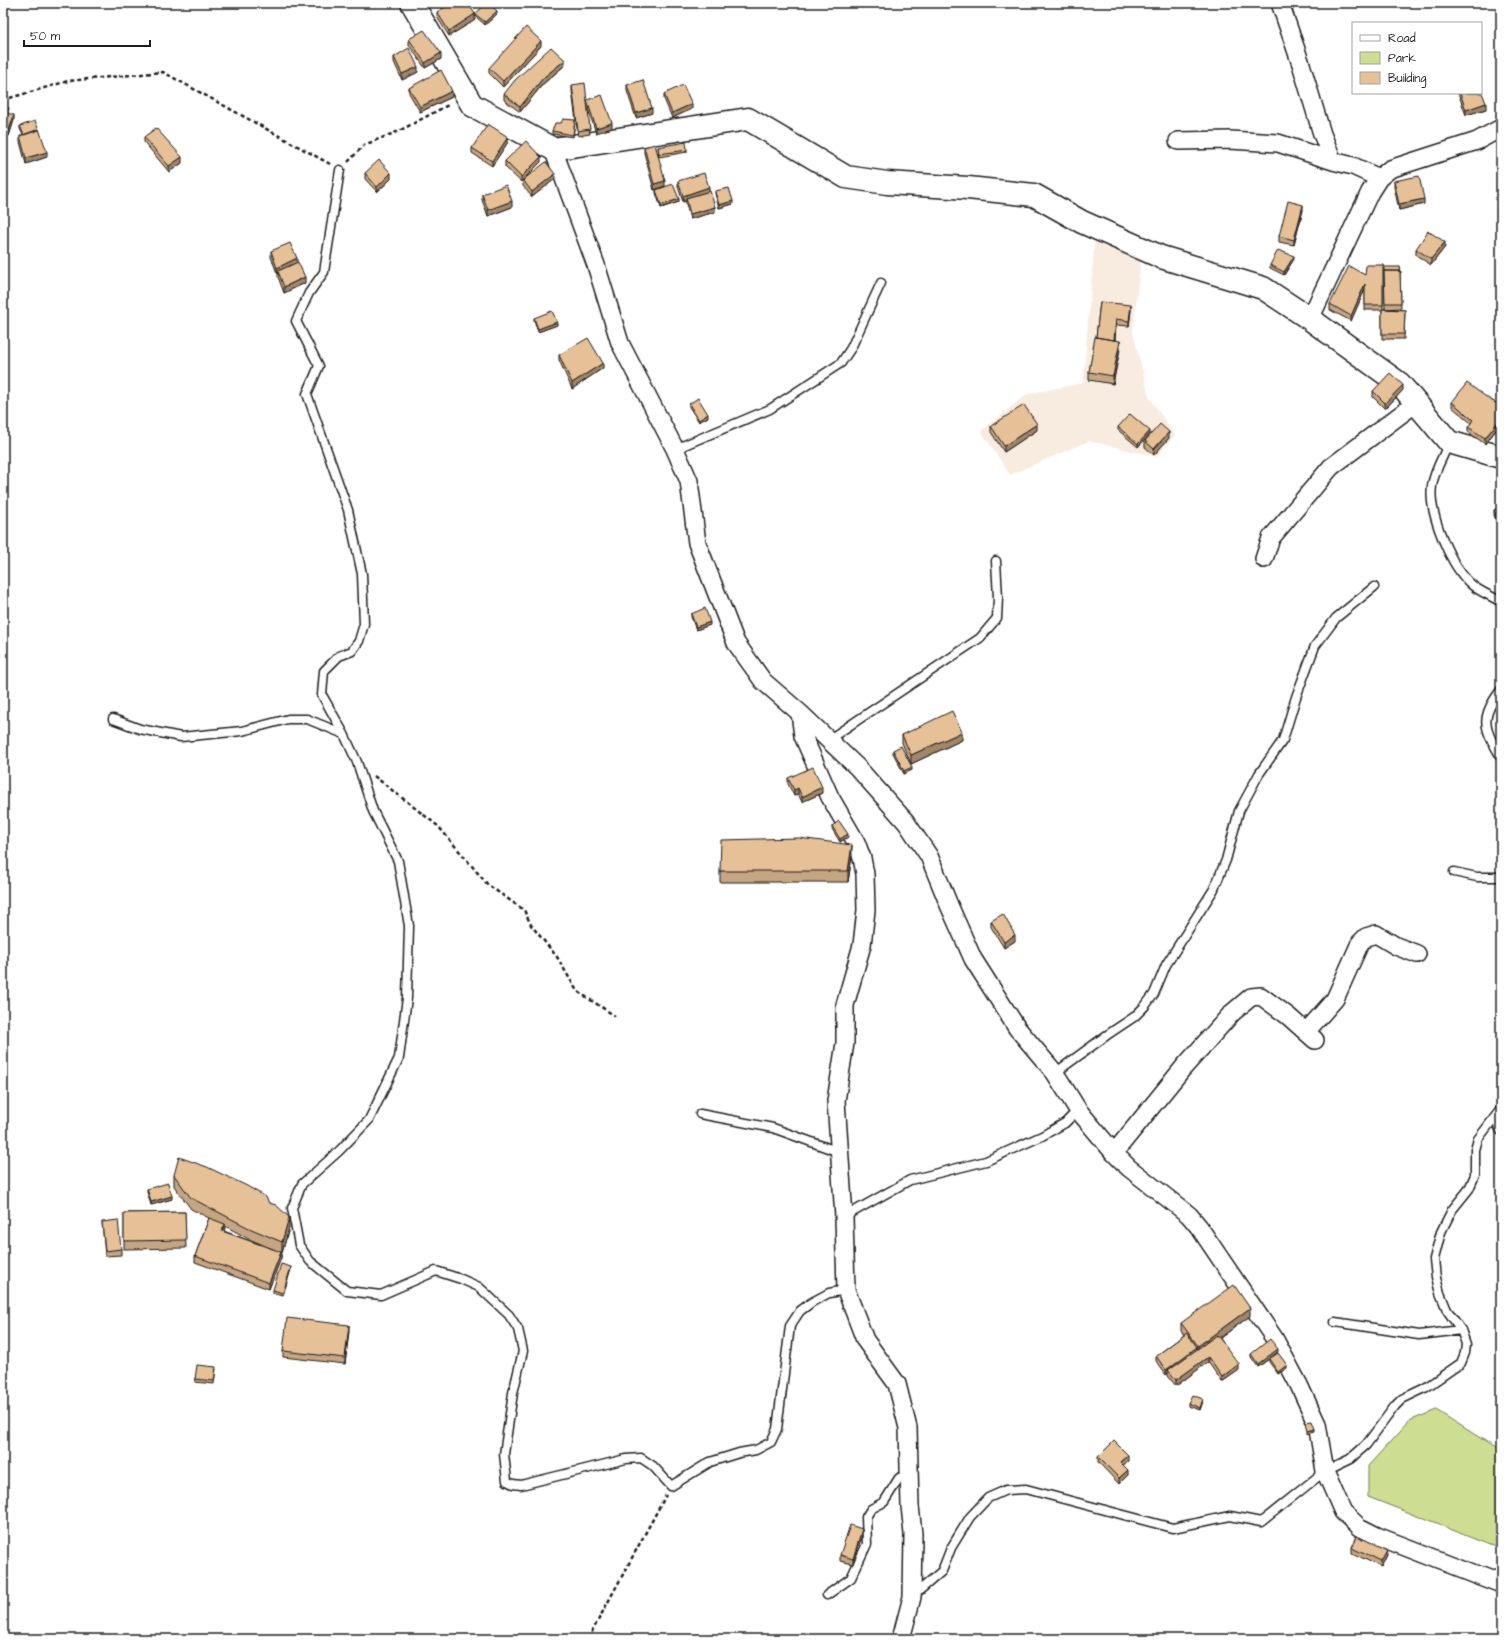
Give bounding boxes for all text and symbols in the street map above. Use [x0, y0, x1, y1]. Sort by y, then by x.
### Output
scale bar [24, 22, 150, 48]
legend [1352, 22, 1482, 94]
text: 50 m [30, 28, 61, 45]
text: Road [1388, 30, 1416, 47]
text: Park [1388, 50, 1416, 67]
text: Building [1388, 70, 1426, 88]

